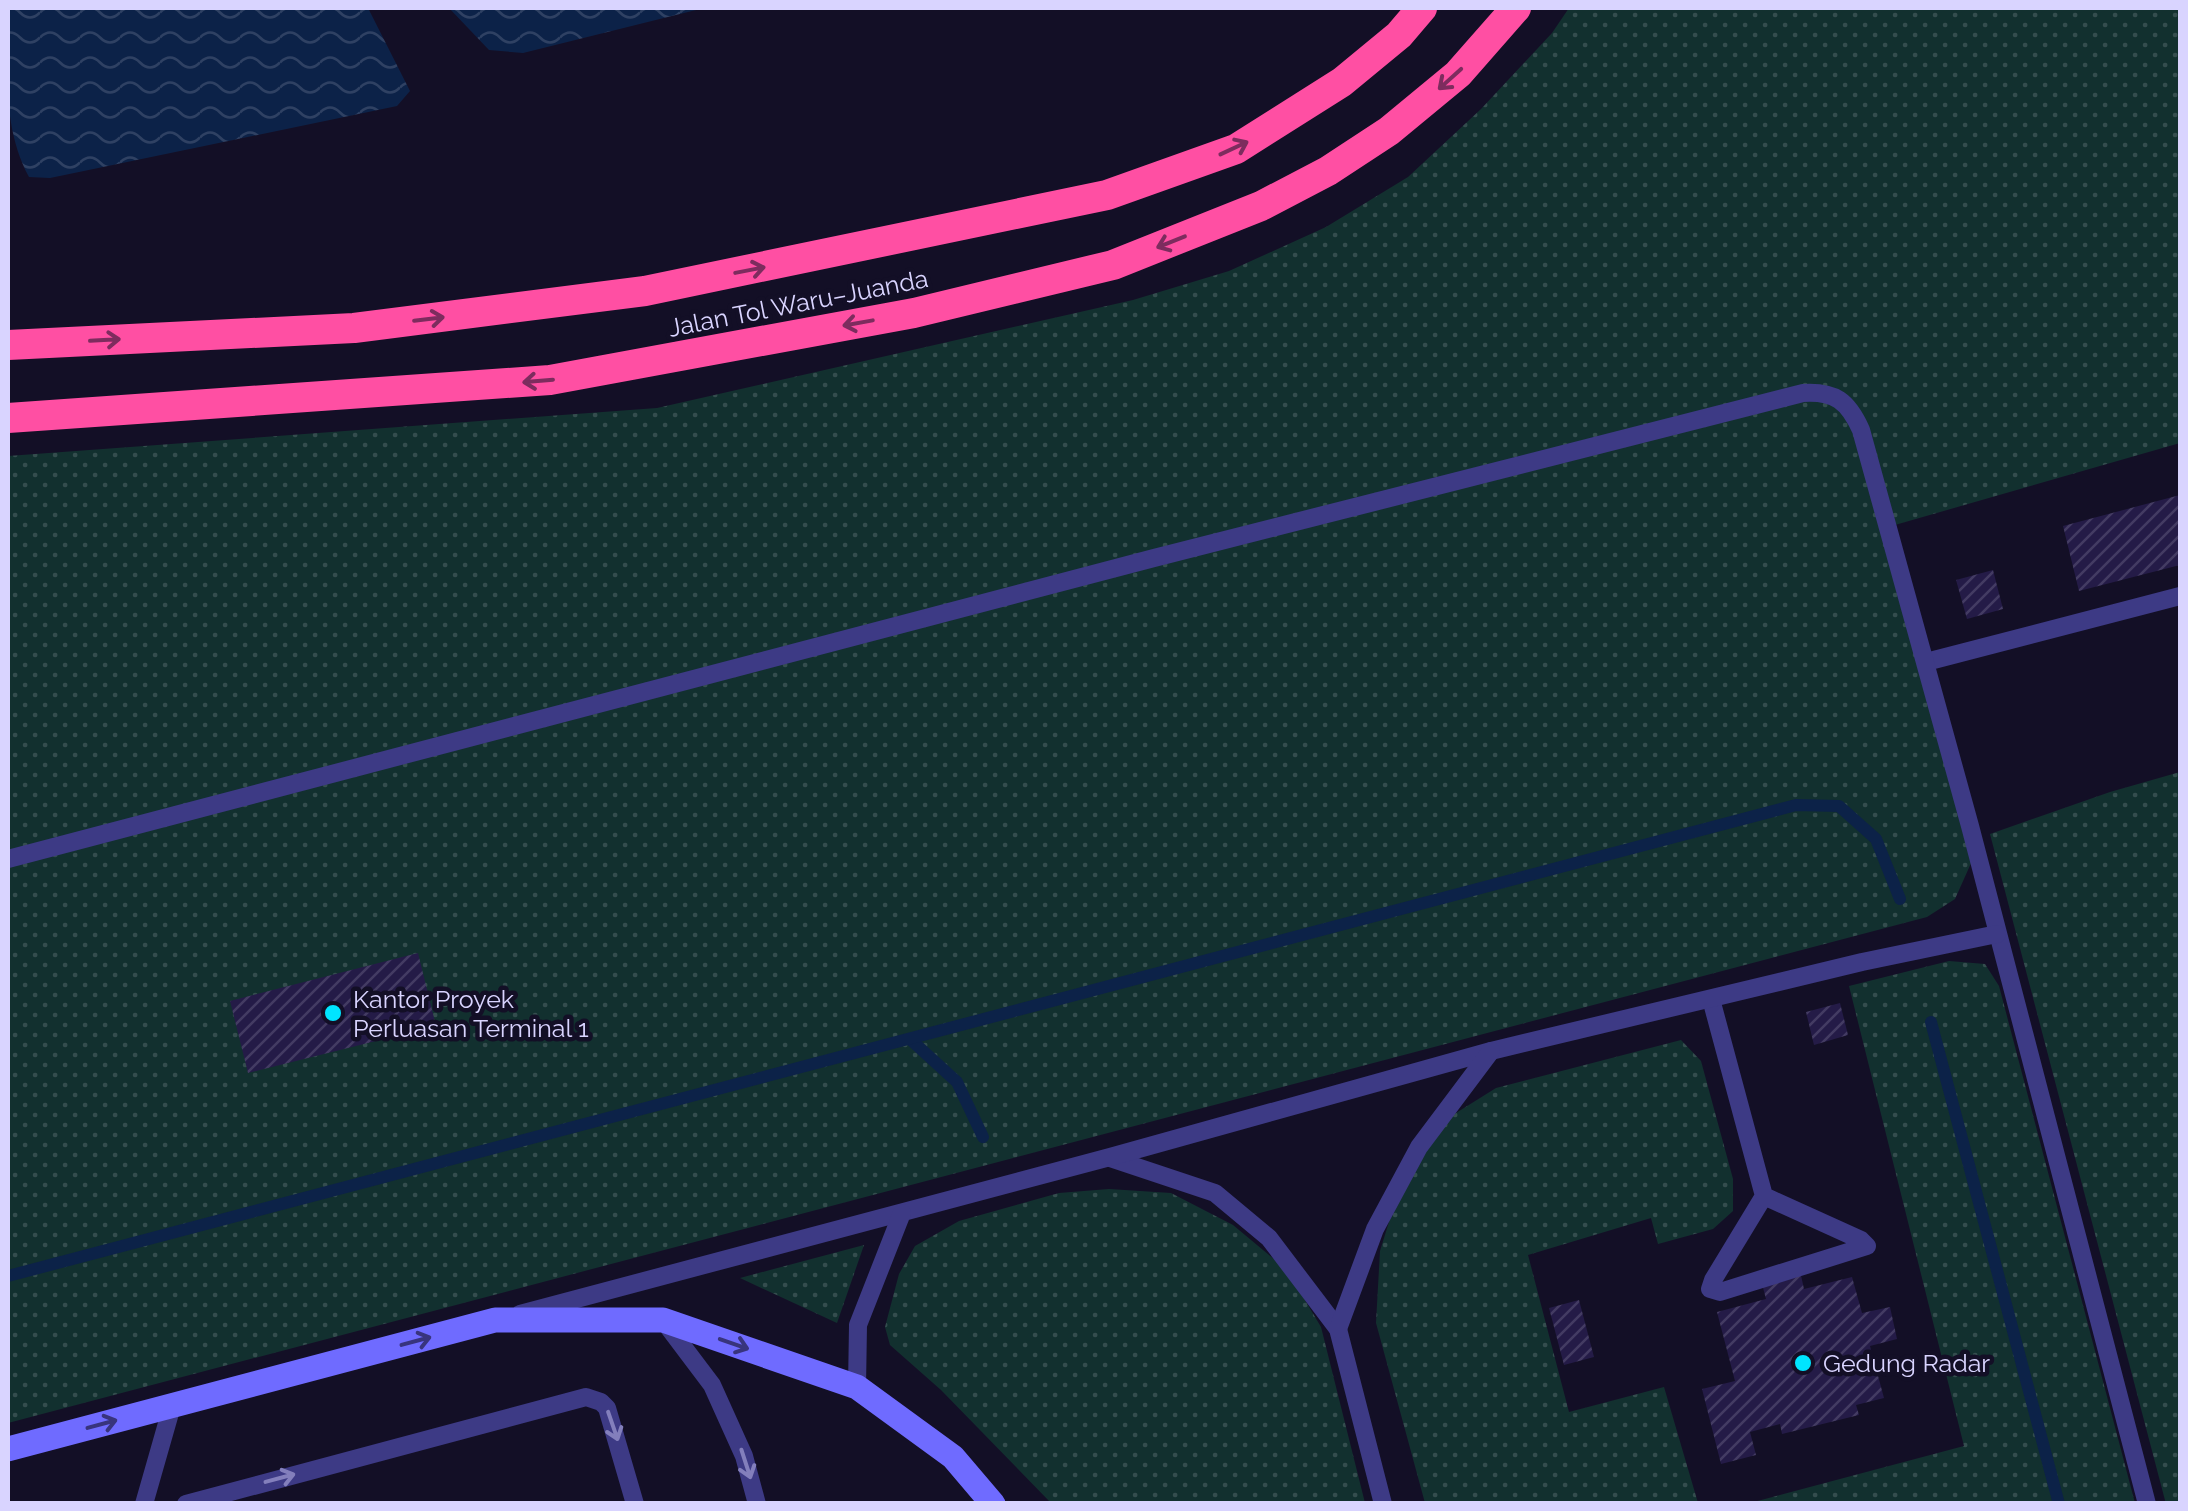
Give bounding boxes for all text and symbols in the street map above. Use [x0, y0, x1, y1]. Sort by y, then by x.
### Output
one-way arrow [1438, 68, 1463, 91]
one-way arrow [1218, 138, 1248, 157]
one-way arrow [1157, 234, 1187, 252]
one-way arrow [733, 260, 766, 279]
street label: Jalan Tol Waru–Juanda [666, 263, 930, 343]
one-way arrow [412, 309, 445, 328]
one-way arrow [842, 315, 874, 334]
one-way arrow [88, 330, 120, 349]
one-way arrow [522, 371, 554, 390]
place label: Kantor Proyek Perluasan Terminal 1 [353, 984, 589, 1043]
marker: Kantor Proyek Perluasan Terminal 1 [322, 1002, 344, 1024]
one-way arrow [400, 1331, 431, 1350]
one-way arrow [718, 1337, 750, 1355]
place label: Gedung Radar [1823, 1348, 1990, 1378]
marker: Gedung Radar [1792, 1352, 1814, 1374]
one-way arrow [605, 1409, 623, 1440]
one-way arrow [86, 1414, 117, 1433]
one-way arrow [738, 1447, 756, 1479]
one-way arrow [264, 1468, 295, 1487]

